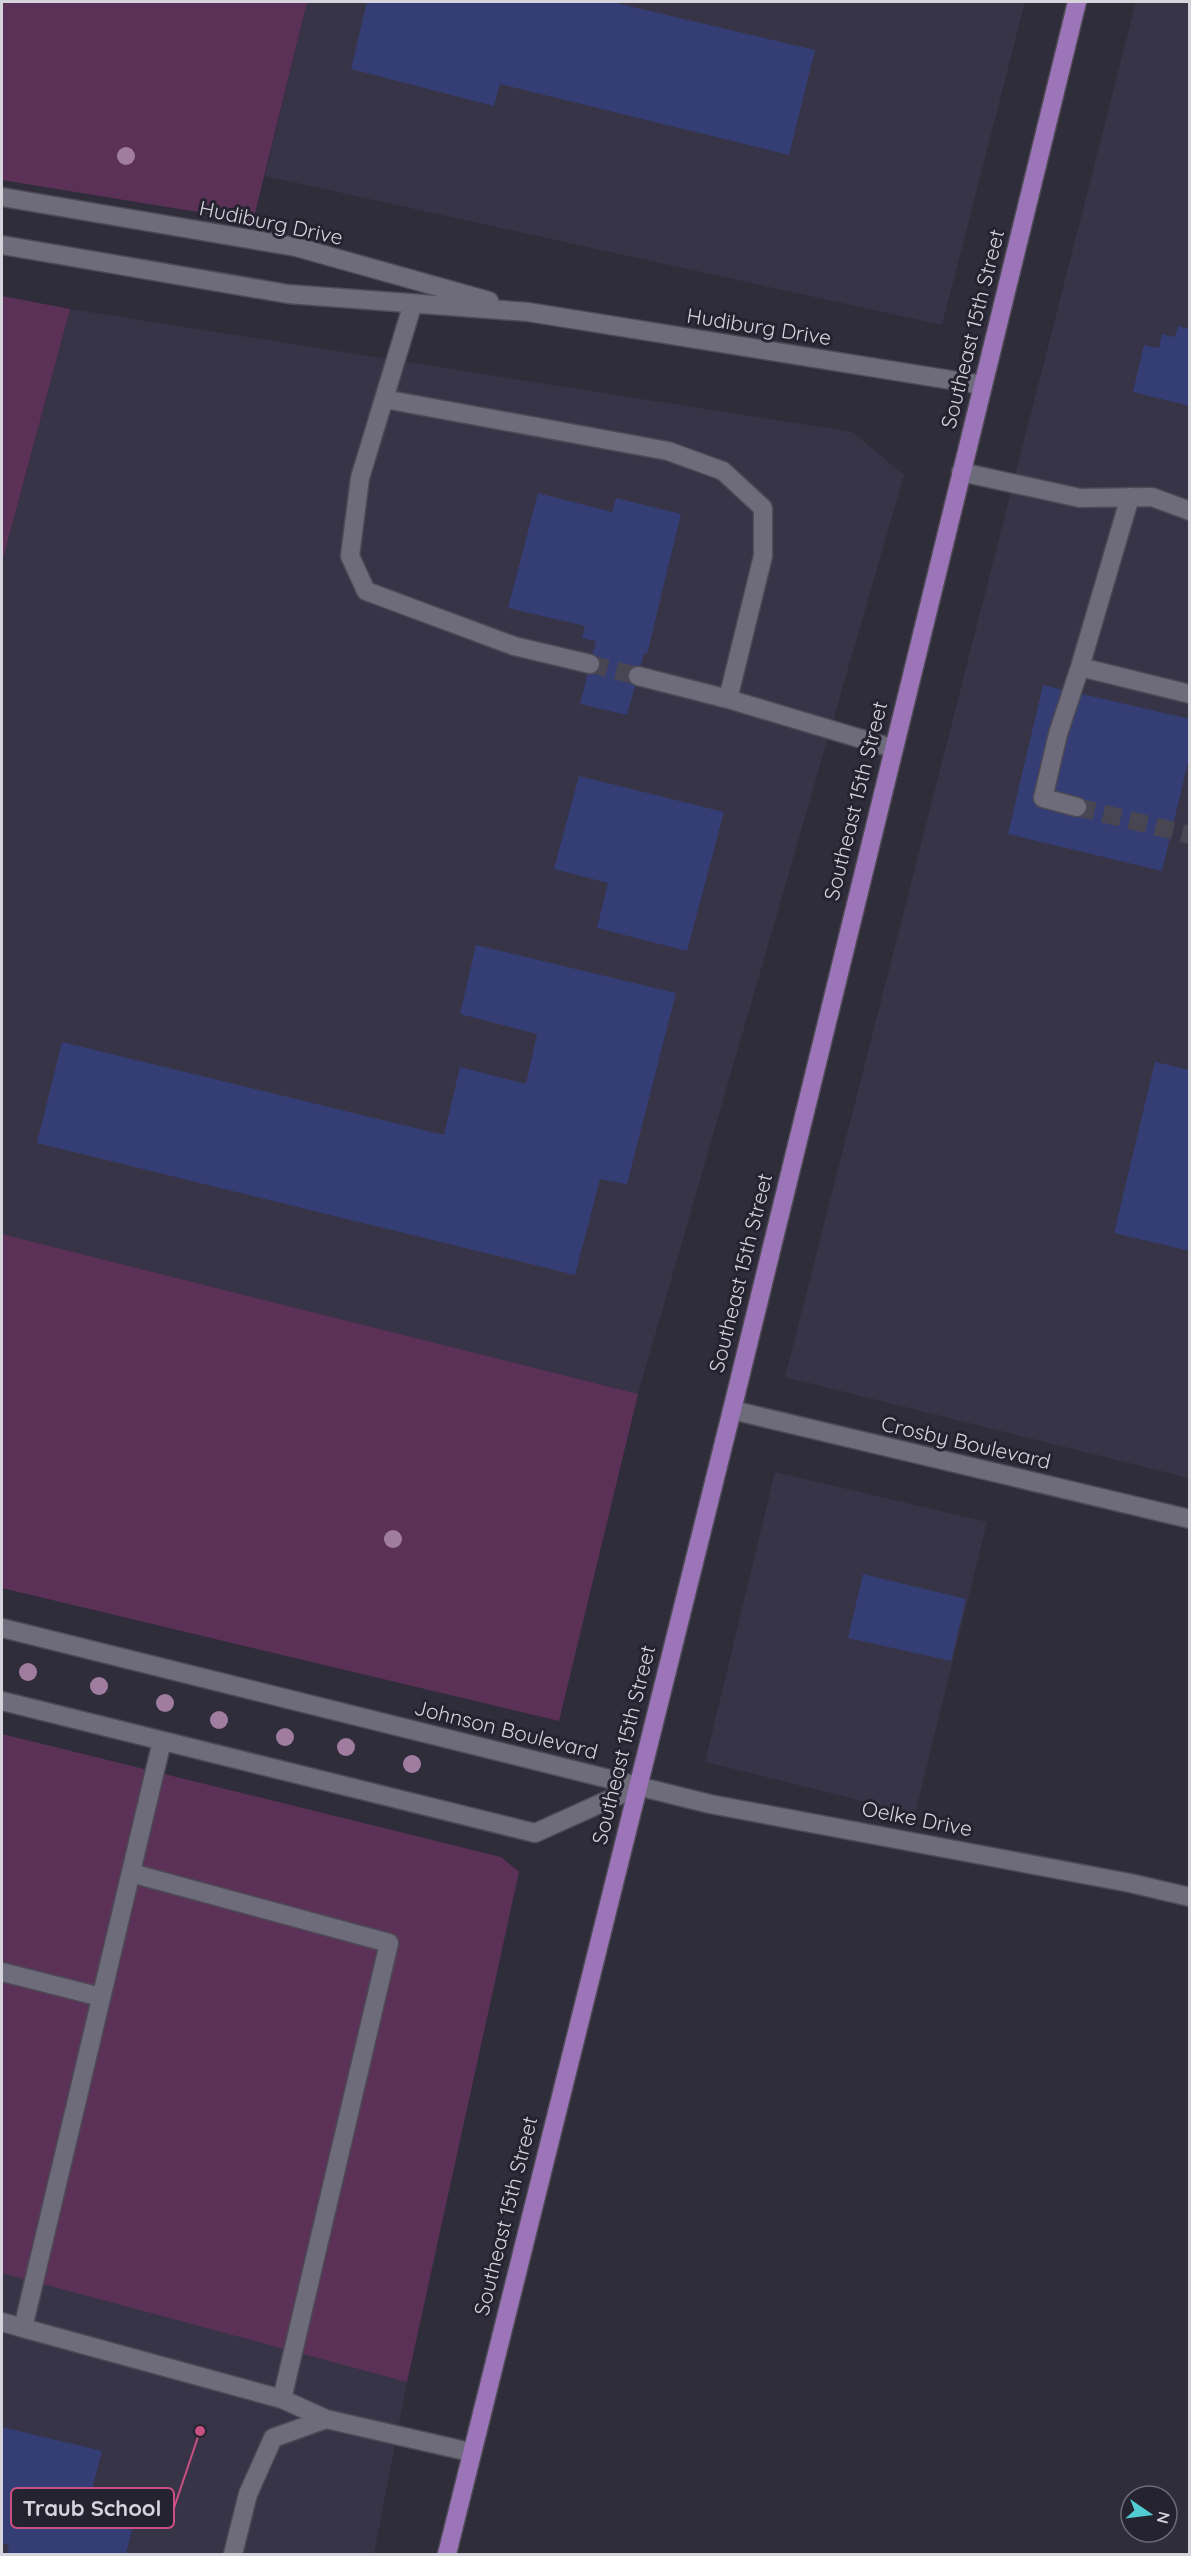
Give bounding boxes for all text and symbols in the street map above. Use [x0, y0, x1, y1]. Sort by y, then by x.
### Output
street label: Hudiburg Drive [197, 194, 345, 250]
street label: Southeast 15th Street [935, 227, 1009, 431]
street label: Hudiburg Drive [685, 302, 833, 350]
street label: Southeast 15th Street [818, 699, 892, 903]
street label: Southeast 15th Street [703, 1171, 777, 1375]
street label: Crosby Boulevard [879, 1410, 1053, 1474]
street label: Southeast 15th Street [586, 1643, 660, 1847]
street label: Johnson Boulevard [412, 1694, 601, 1764]
street label: Oelke Drive [860, 1795, 975, 1841]
street label: Southeast 15th Street [468, 2114, 542, 2318]
north arrow [1119, 2484, 1179, 2544]
callout: Traub School [11, 2488, 174, 2528]
text: Traub School [22, 2494, 162, 2522]
text: N [1152, 2510, 1175, 2526]

